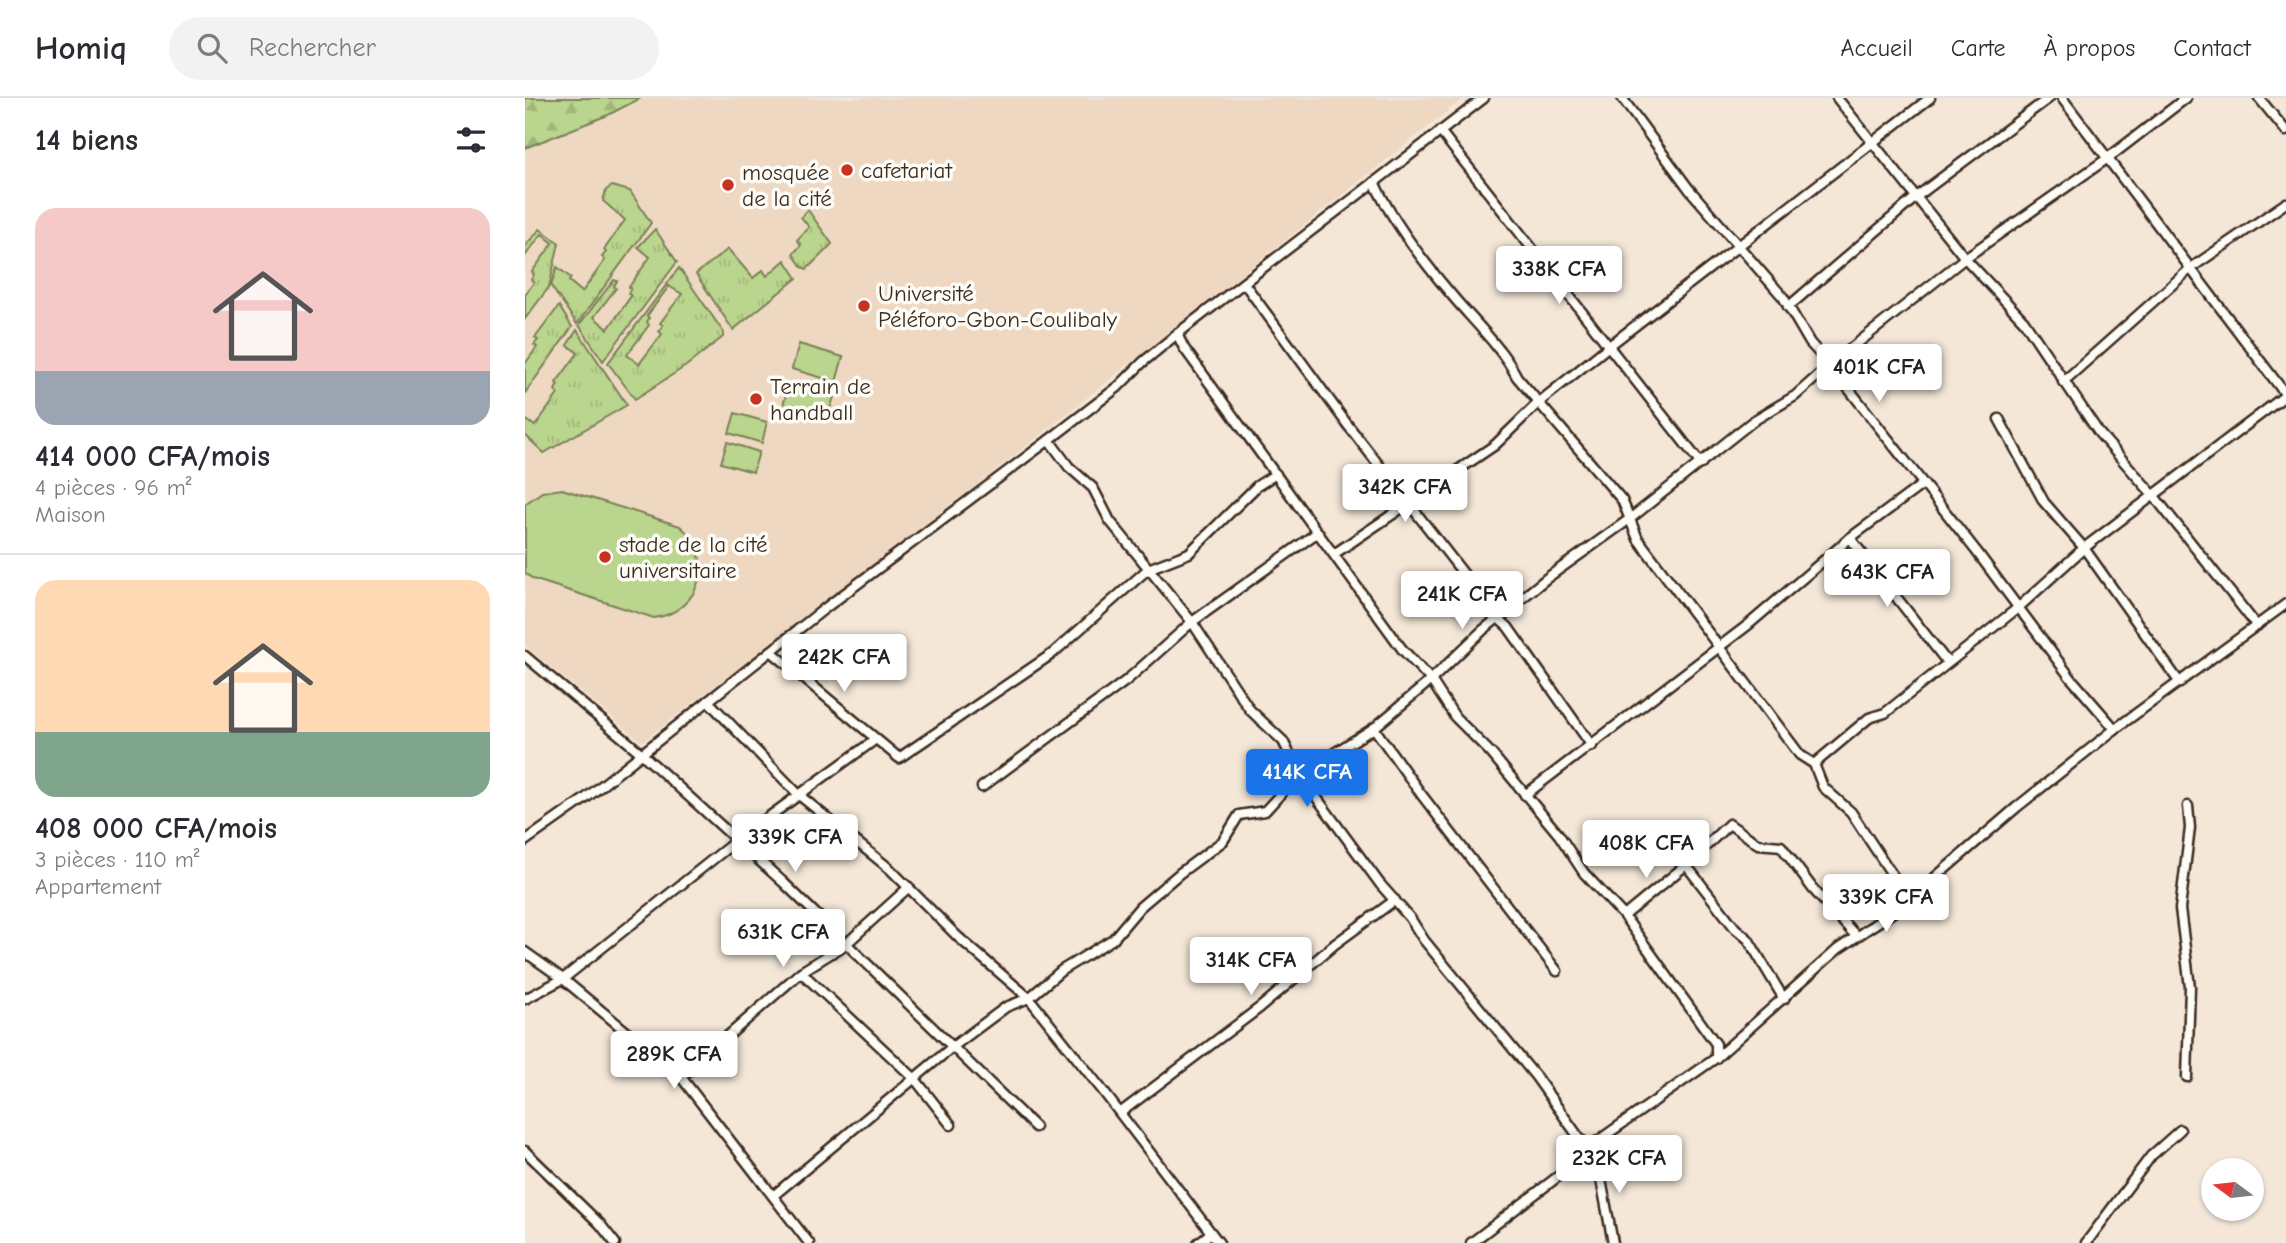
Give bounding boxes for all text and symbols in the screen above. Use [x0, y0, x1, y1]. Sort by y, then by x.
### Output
search box [169, 17, 659, 80]
text: Homiq [35, 29, 127, 67]
icon: search [193, 29, 231, 67]
text: Rechercher [249, 33, 376, 63]
text: Accueil [1841, 34, 1913, 62]
text: Carte [1951, 34, 2006, 62]
text: À propos [2044, 34, 2135, 62]
text: Contact [2173, 34, 2251, 62]
icon: filters [452, 121, 490, 159]
text: 14 biens [35, 123, 138, 158]
place label: cafetariat [861, 157, 953, 184]
place label: mosquée de la cité [742, 159, 832, 212]
marker: cafetariat [839, 162, 855, 178]
marker: mosquée de la cité [720, 177, 736, 193]
pin: 338K CFA [1487, 246, 1631, 306]
icon: home [200, 253, 326, 379]
text: 338K CFA [1512, 255, 1606, 282]
place label: Université Péléforo-Gbon-Coulibaly [878, 280, 1118, 333]
marker: Université Péléforo-Gbon-Coulibaly [856, 298, 872, 314]
pin: 401K CFA [1807, 344, 1951, 404]
text: 401K CFA [1833, 353, 1925, 380]
place label: Terrain de handball [770, 373, 871, 426]
marker: Terrain de handball [748, 391, 764, 407]
text: 414 000 CFA/mois [35, 439, 270, 474]
pin: 342K CFA [1333, 464, 1477, 524]
text: 342K CFA [1358, 473, 1452, 500]
text: 4 pièces · 96 m² [35, 474, 191, 501]
text: Maison [35, 501, 106, 528]
place label: stade de la cité universitaire [619, 531, 767, 584]
marker: stade de la cité universitaire [597, 549, 613, 565]
pin: 643K CFA [1815, 550, 1959, 609]
text: 643K CFA [1840, 558, 1934, 585]
pin: 241K CFA [1390, 572, 1534, 631]
text: 241K CFA [1417, 580, 1507, 607]
icon: home [200, 625, 326, 751]
pin: 242K CFA [772, 634, 916, 694]
text: 242K CFA [798, 643, 890, 670]
pin: 414K CFA [1235, 750, 1379, 809]
text: 414K CFA [1262, 758, 1352, 785]
text: 408 000 CFA/mois [35, 811, 277, 846]
pin: 339K CFA [723, 814, 867, 874]
pin: 408K CFA [1574, 820, 1718, 880]
text: 339K CFA [748, 823, 842, 850]
text: 408K CFA [1598, 829, 1694, 856]
text: 3 pièces · 110 m² [35, 846, 200, 873]
text: Appartement [35, 873, 161, 900]
pin: 339K CFA [1814, 874, 1958, 934]
text: 339K CFA [1839, 883, 1933, 910]
pin: 631K CFA [711, 910, 855, 969]
text: 631K CFA [737, 918, 829, 945]
pin: 314K CFA [1179, 937, 1323, 997]
text: 314K CFA [1206, 946, 1296, 973]
pin: 289K CFA [602, 1032, 746, 1091]
text: 289K CFA [627, 1040, 721, 1067]
pin: 232K CFA [1547, 1136, 1691, 1195]
text: 232K CFA [1572, 1144, 1666, 1171]
north arrow [2201, 1158, 2265, 1222]
map controls [2201, 1158, 2264, 1221]

